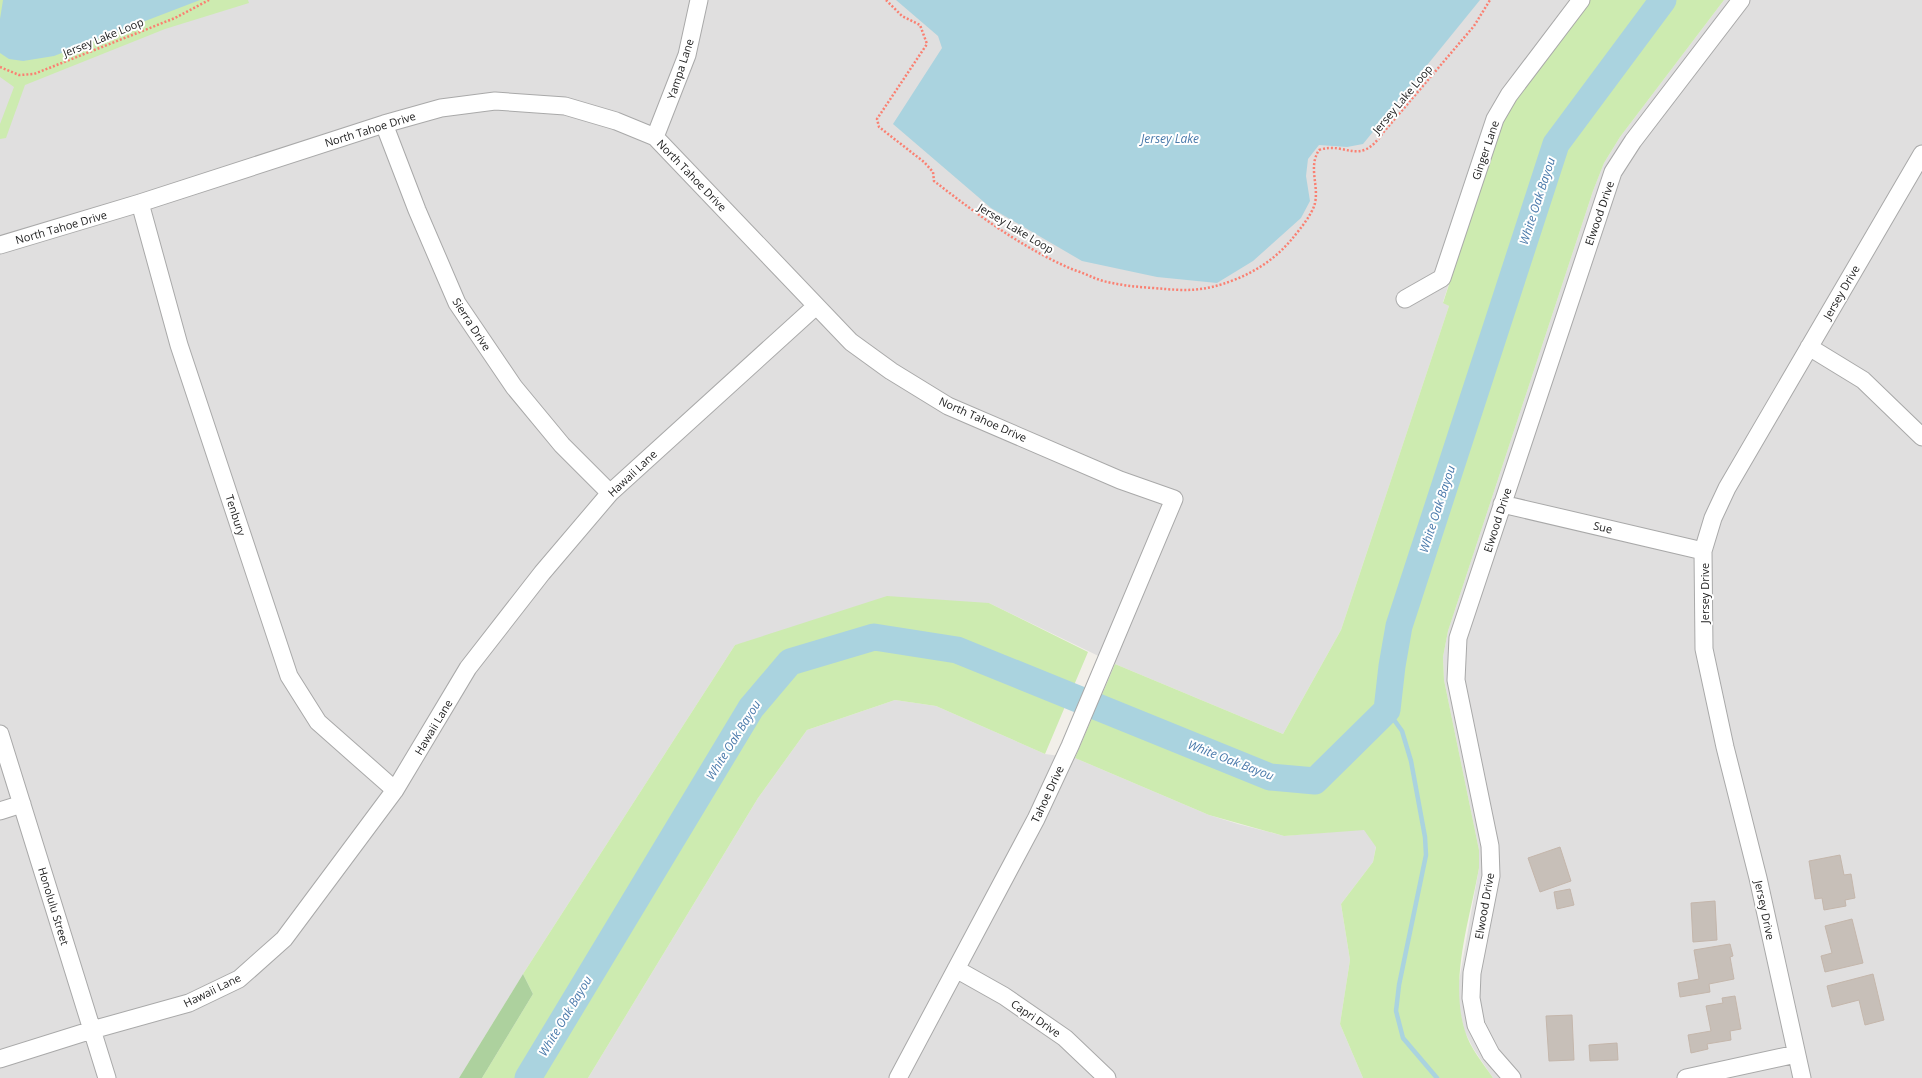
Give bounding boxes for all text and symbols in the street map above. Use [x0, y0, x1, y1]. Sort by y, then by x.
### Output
street label: Jersey Lake Loop [59, 14, 146, 60]
street label: Yampa Lane [663, 37, 697, 101]
street label: Jersey Lake Loop [1368, 61, 1435, 137]
street label: North Tahoe Drive [323, 108, 417, 150]
street label: Ginger Lane [1468, 118, 1502, 182]
water label: Jersey Lake [1139, 130, 1199, 147]
street label: North Tahoe Drive [654, 136, 730, 214]
water label: White Oak Bayou [1515, 155, 1559, 247]
street label: Elwood Drive [1581, 179, 1617, 247]
street label: Jersey Lake Loop [975, 199, 1057, 257]
street label: North Tahoe Drive [14, 207, 108, 247]
street label: Jersey Drive [1819, 262, 1863, 323]
street label: Sierra Drive [449, 295, 495, 353]
street label: North Tahoe Drive [937, 393, 1029, 445]
street label: Hawaii Lane [604, 446, 660, 500]
water label: White Oak Bayou [1415, 463, 1459, 555]
street label: Elwood Drive [1479, 486, 1515, 554]
street label: Tenbury [222, 492, 250, 538]
street label: Sue [1592, 518, 1614, 536]
street label: Jersey Drive [1697, 563, 1712, 624]
street label: Hawaii Lane [411, 697, 455, 757]
water label: White Oak Bayou [702, 697, 764, 783]
water label: White Oak Bayou [1186, 736, 1277, 784]
street label: Tahoe Drive [1027, 763, 1067, 825]
street label: Honolulu Street [35, 865, 73, 947]
street label: Elwood Drive [1471, 872, 1497, 940]
street label: Jersey Drive [1751, 878, 1779, 941]
street label: Hawaii Lane [181, 970, 243, 1010]
water label: White Oak Bayou [534, 973, 596, 1059]
street label: Capri Drive [1008, 996, 1064, 1040]

